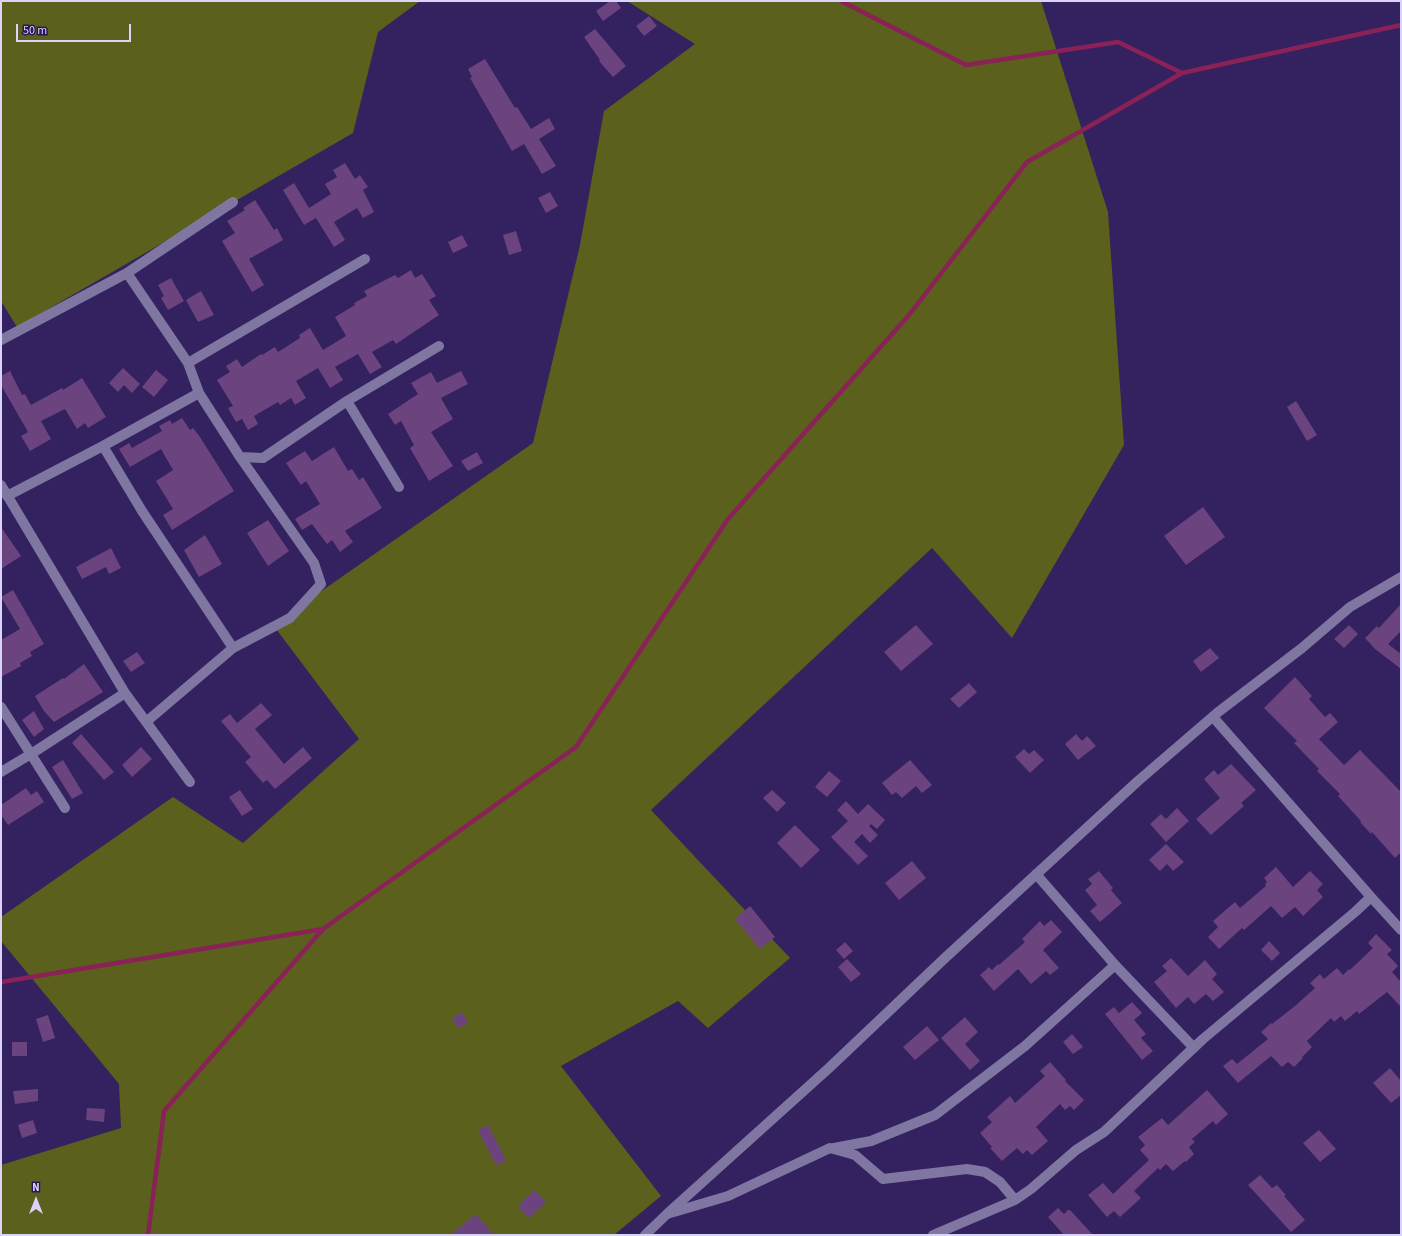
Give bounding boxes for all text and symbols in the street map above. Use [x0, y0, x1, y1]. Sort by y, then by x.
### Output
scale bar [18, 16, 133, 42]
text: 50 m [23, 22, 47, 39]
north arrow [16, 1180, 56, 1220]
text: N [32, 1180, 40, 1195]

